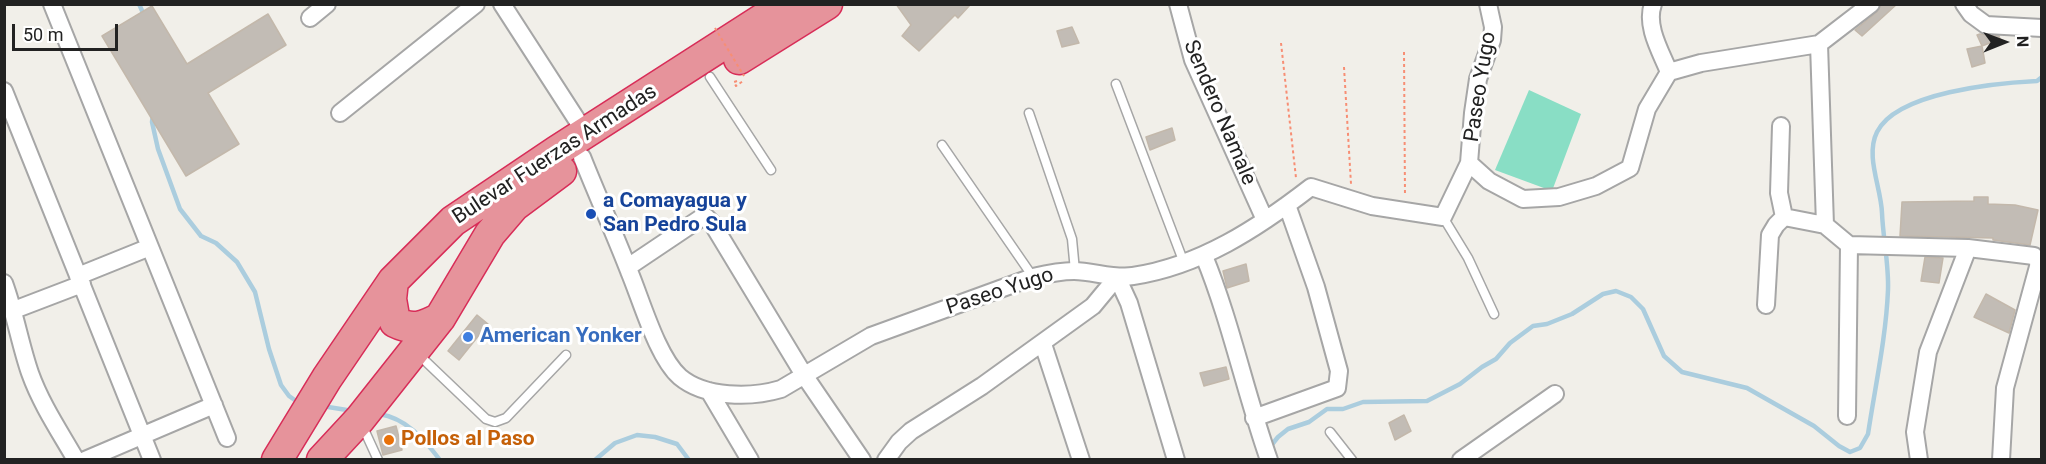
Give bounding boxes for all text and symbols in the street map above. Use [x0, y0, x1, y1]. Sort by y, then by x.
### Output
scale bar [15, 12, 122, 50]
north arrow [1974, 12, 2034, 72]
text: 50 m [23, 24, 63, 45]
street label: Paseo Yugo [1460, 30, 1502, 144]
text: N [2013, 36, 2032, 47]
street label: Sendero Namale [1177, 37, 1261, 189]
street label: Bulevar Fuerzas Armadas [448, 80, 662, 230]
place label: a Comayagua y San Pedro Sula [603, 189, 747, 239]
marker: a Comayagua y San Pedro Sula [584, 207, 598, 221]
street label: Paseo Yugo [943, 263, 1057, 321]
place label: American Yonker [480, 324, 642, 350]
marker: American Yonker [461, 330, 475, 344]
place label: Pollos al Paso [401, 427, 535, 453]
marker: Pollos al Paso [382, 433, 396, 447]

